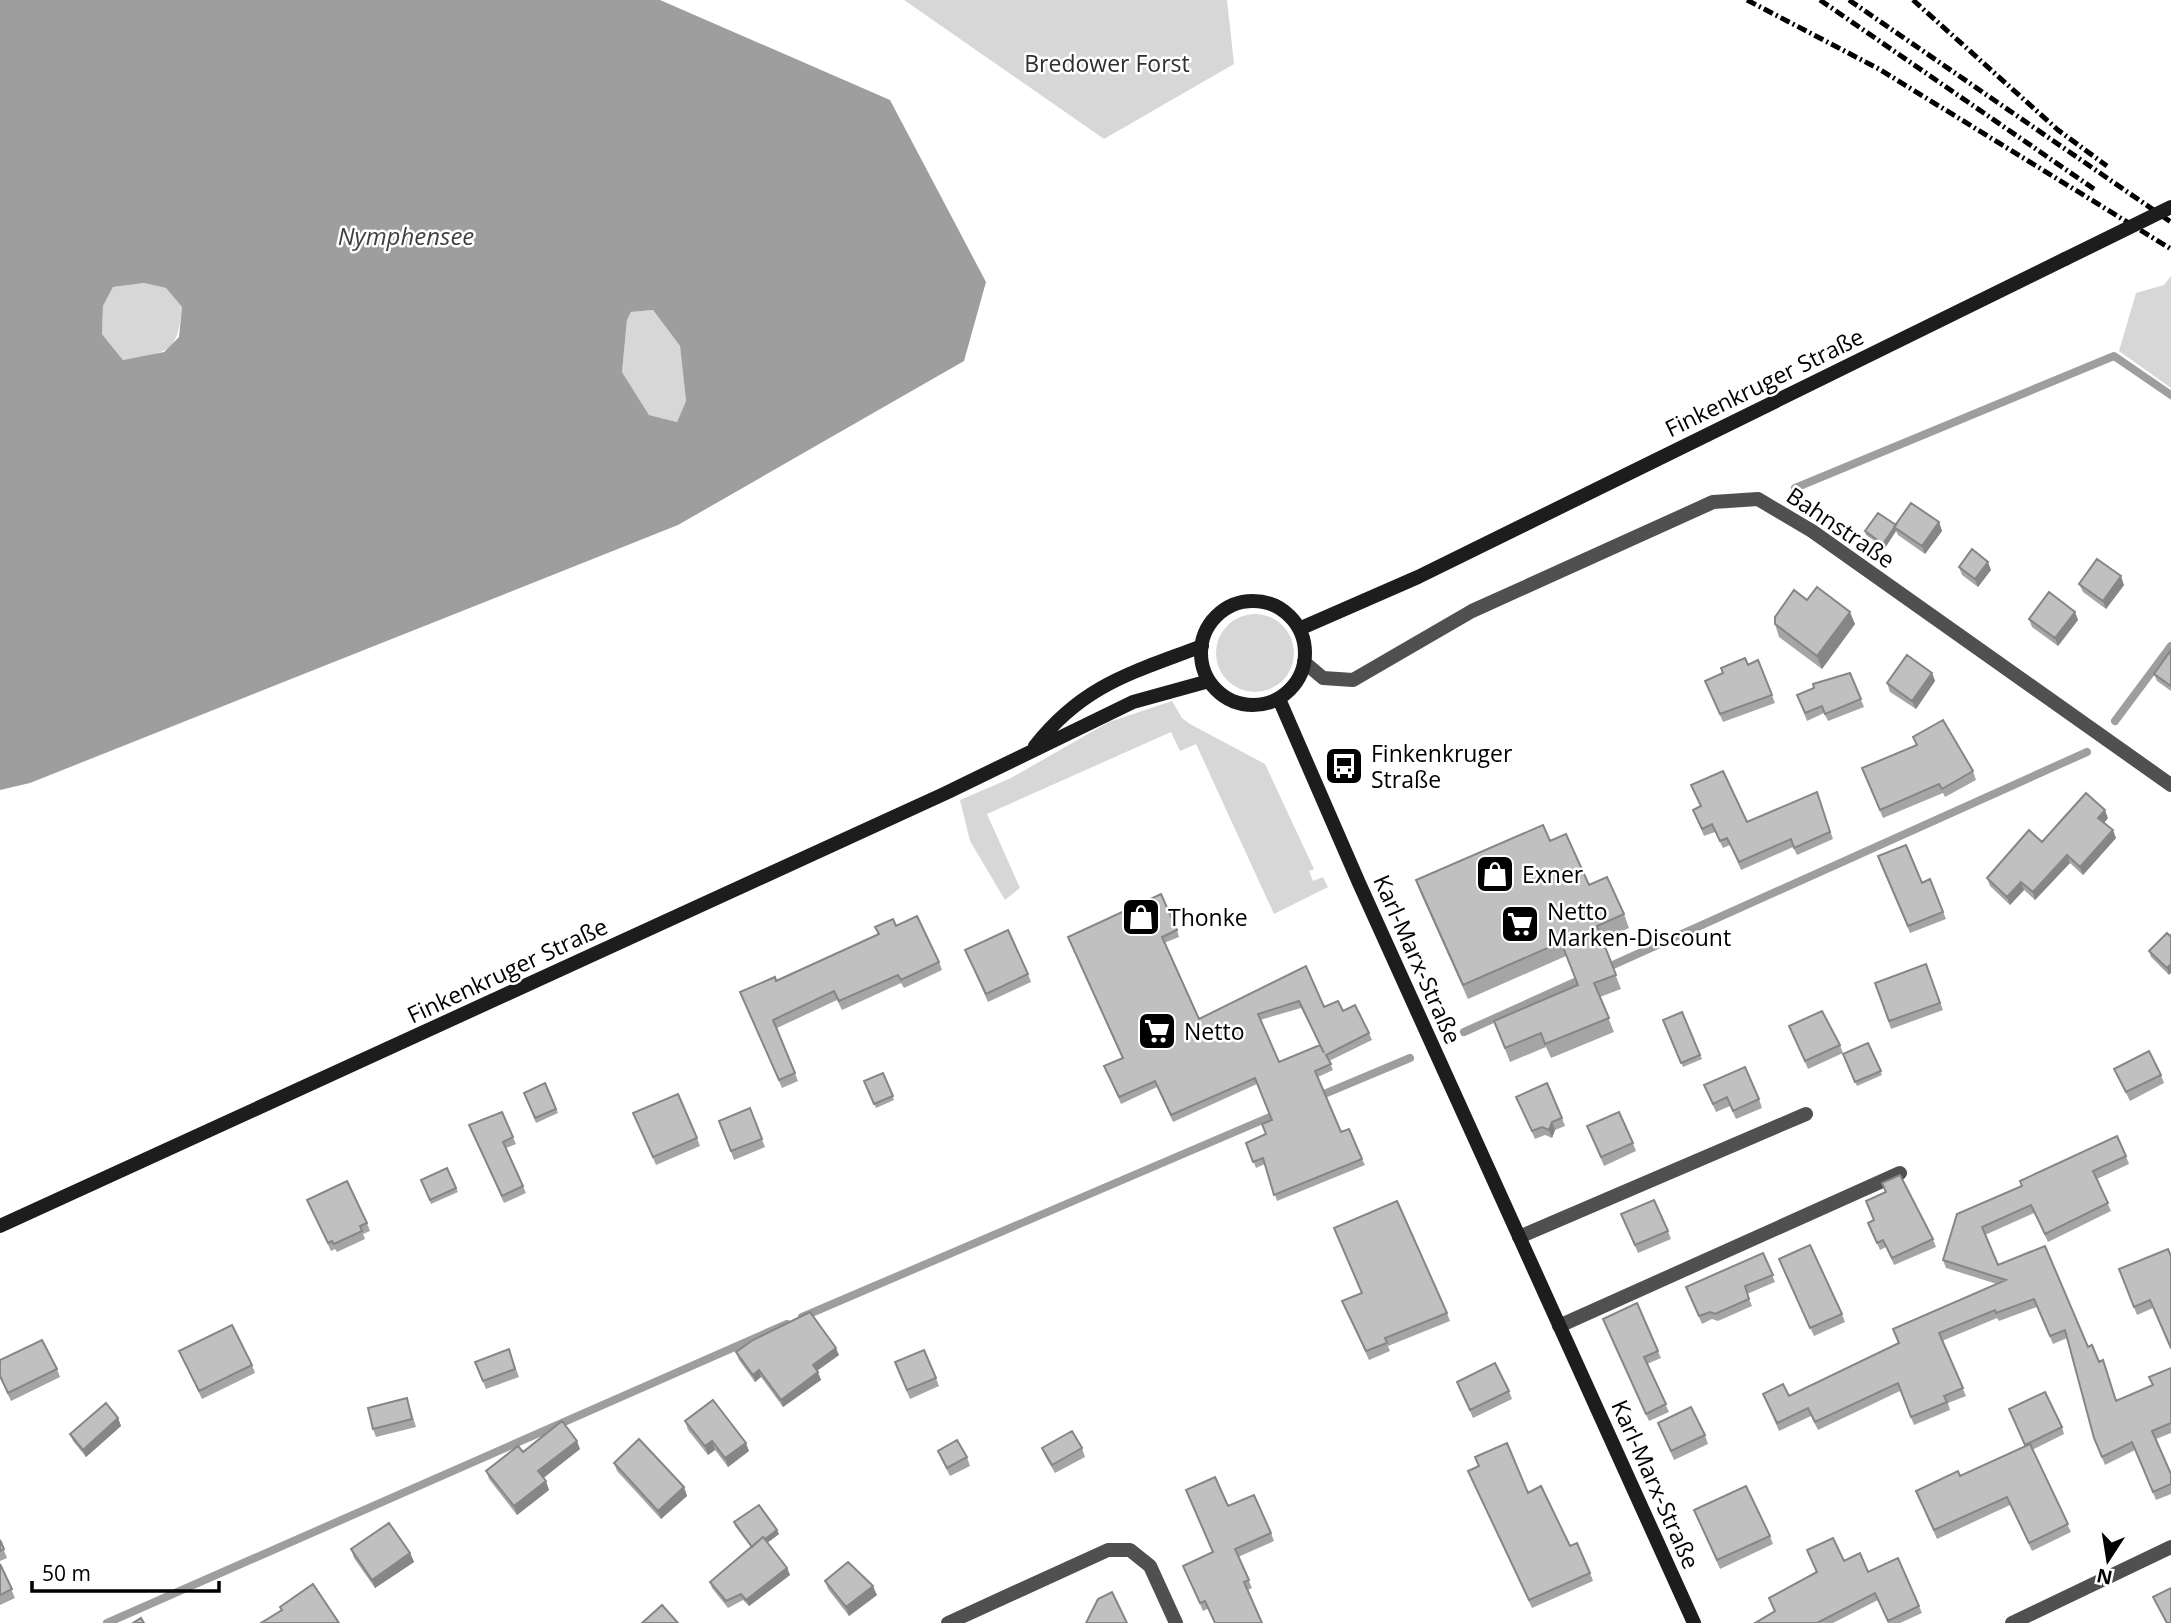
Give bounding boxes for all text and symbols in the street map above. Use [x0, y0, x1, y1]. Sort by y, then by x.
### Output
park label: Bredower Forst [1024, 47, 1190, 79]
water label: Nymphensee [338, 219, 474, 252]
street label: Finkenkruger Straße [1659, 320, 1869, 444]
street label: Bahnstraße [1780, 479, 1902, 575]
place label: Finkenkruger Straße [1371, 737, 1513, 795]
bus stop icon: Finkenkruger Straße [1323, 745, 1365, 787]
shop icon: Exner [1474, 853, 1516, 895]
place label: Exner [1522, 858, 1584, 890]
street label: Karl-Marx-Straße [1366, 869, 1470, 1049]
place label: Netto Marken-Discount [1547, 895, 1731, 953]
shop icon: Thonke [1120, 896, 1162, 938]
place label: Thonke [1168, 901, 1248, 933]
supermarket icon: Netto Marken-Discount [1499, 903, 1541, 945]
street label: Finkenkruger Straße [402, 910, 612, 1030]
supermarket icon: Netto [1136, 1010, 1178, 1052]
place label: Netto [1184, 1015, 1244, 1047]
street label: Karl-Marx-Straße [1604, 1394, 1708, 1574]
north arrow [2073, 1525, 2143, 1595]
scale bar [32, 1550, 219, 1594]
text: 50 m [42, 1559, 91, 1587]
text: N [2094, 1562, 2115, 1591]

